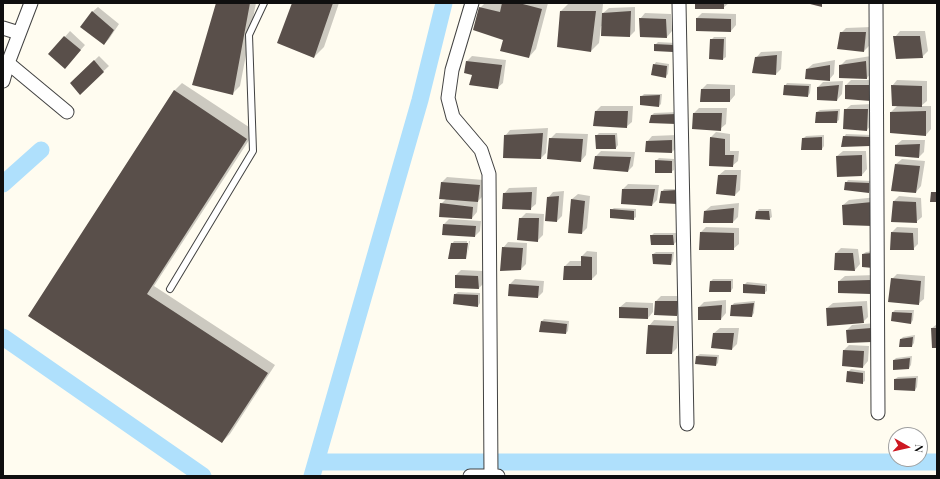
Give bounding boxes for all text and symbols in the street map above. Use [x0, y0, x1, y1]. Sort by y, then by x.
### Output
north arrow [888, 427, 928, 467]
text: N [911, 444, 927, 454]

